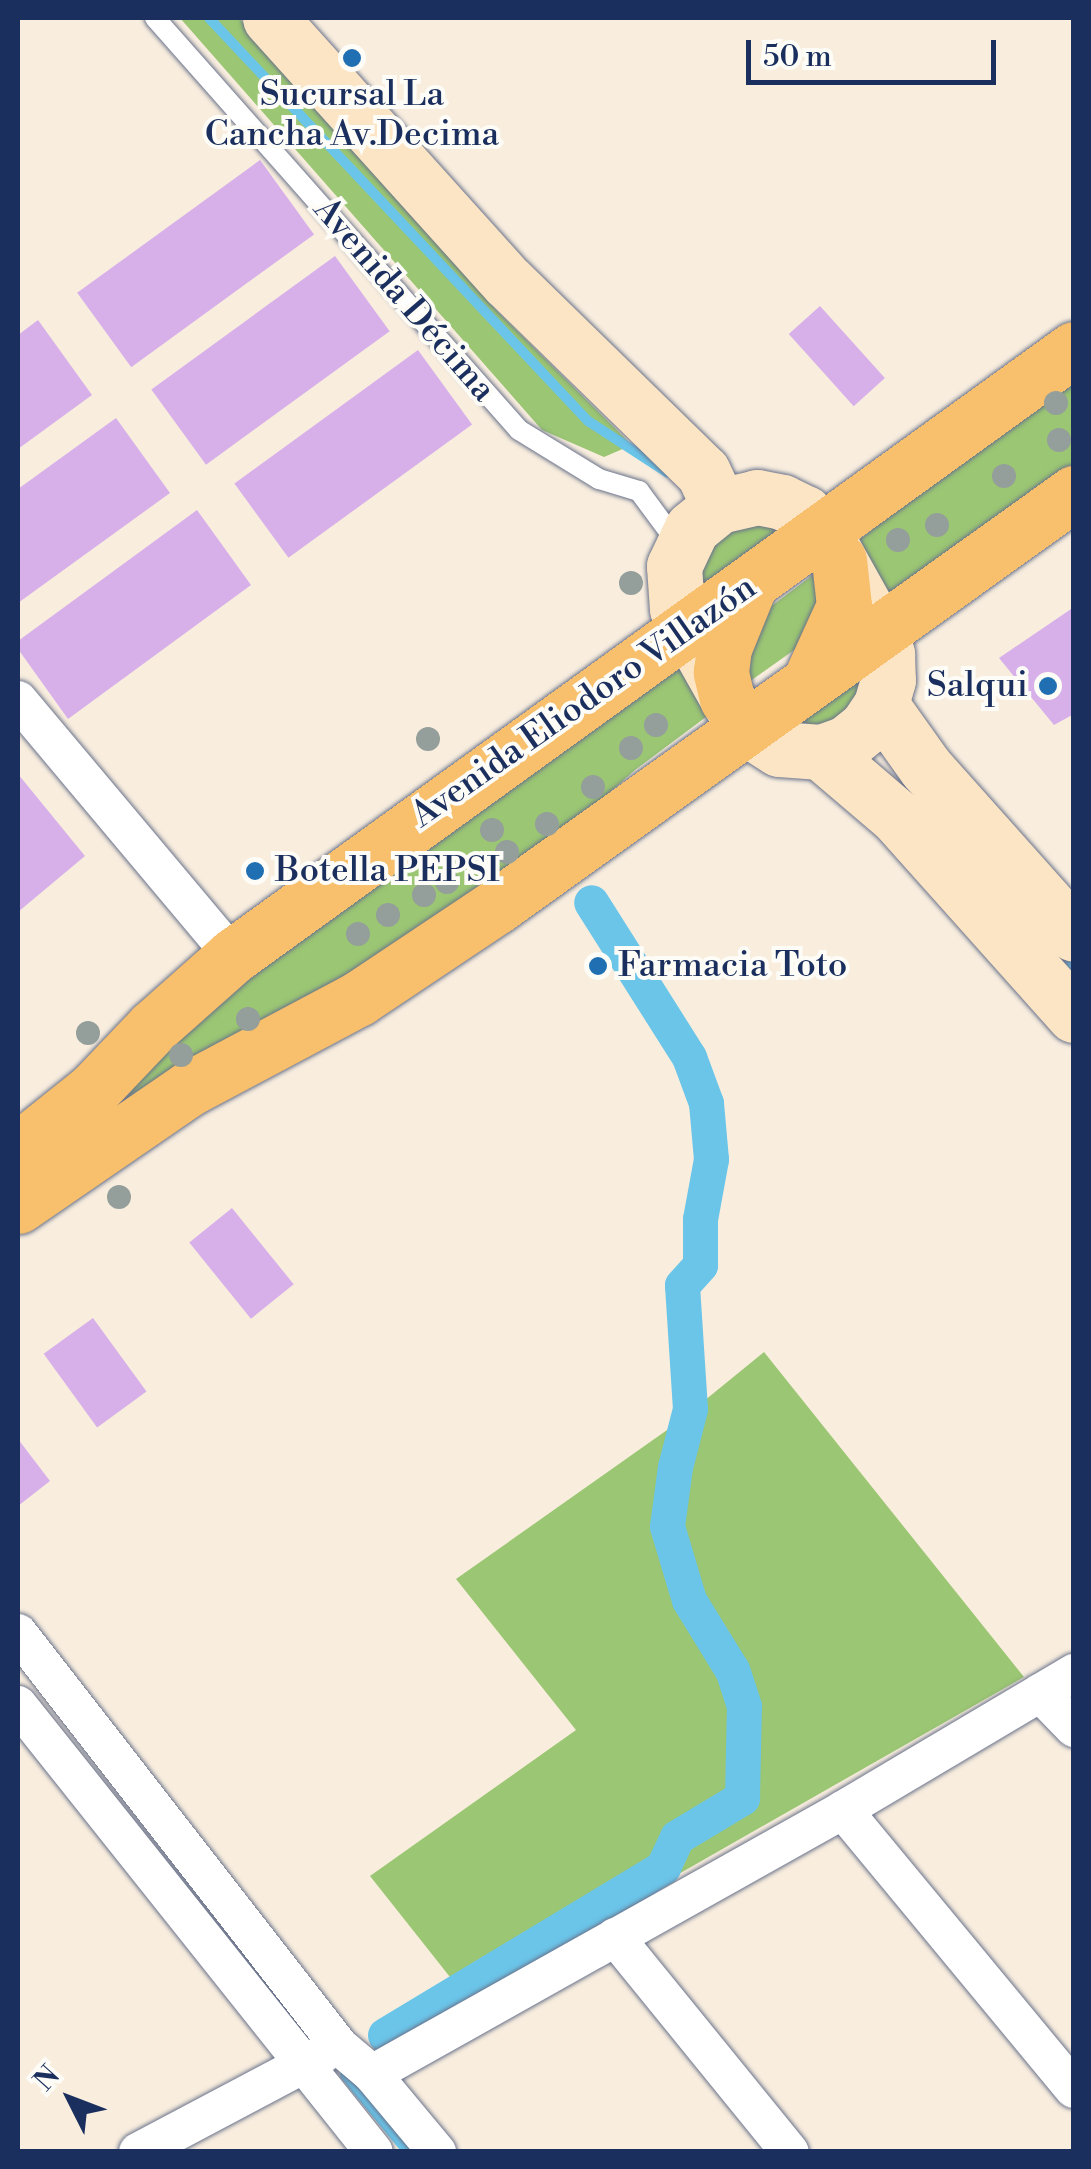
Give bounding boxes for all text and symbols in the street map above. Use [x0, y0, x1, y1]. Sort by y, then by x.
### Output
scale bar [751, 20, 1001, 82]
text: 50 m [763, 38, 832, 76]
marker: Sucursal La Cancha Av.Decima [341, 47, 363, 69]
place label: Sucursal La Cancha Av.Decima [205, 74, 499, 156]
street label: Avenida Décima [304, 189, 504, 411]
street label: Avenida Eliodoro Villazón [403, 567, 765, 837]
place label: Salqui [927, 665, 1028, 707]
marker: Salqui [1037, 675, 1059, 697]
place label: Botella PEPSI [275, 850, 500, 892]
marker: Botella PEPSI [244, 860, 266, 882]
place label: Farmacia Toto [618, 945, 847, 987]
marker: Farmacia Toto [587, 955, 609, 977]
north arrow [20, 2049, 120, 2149]
text: N [27, 2059, 68, 2099]

